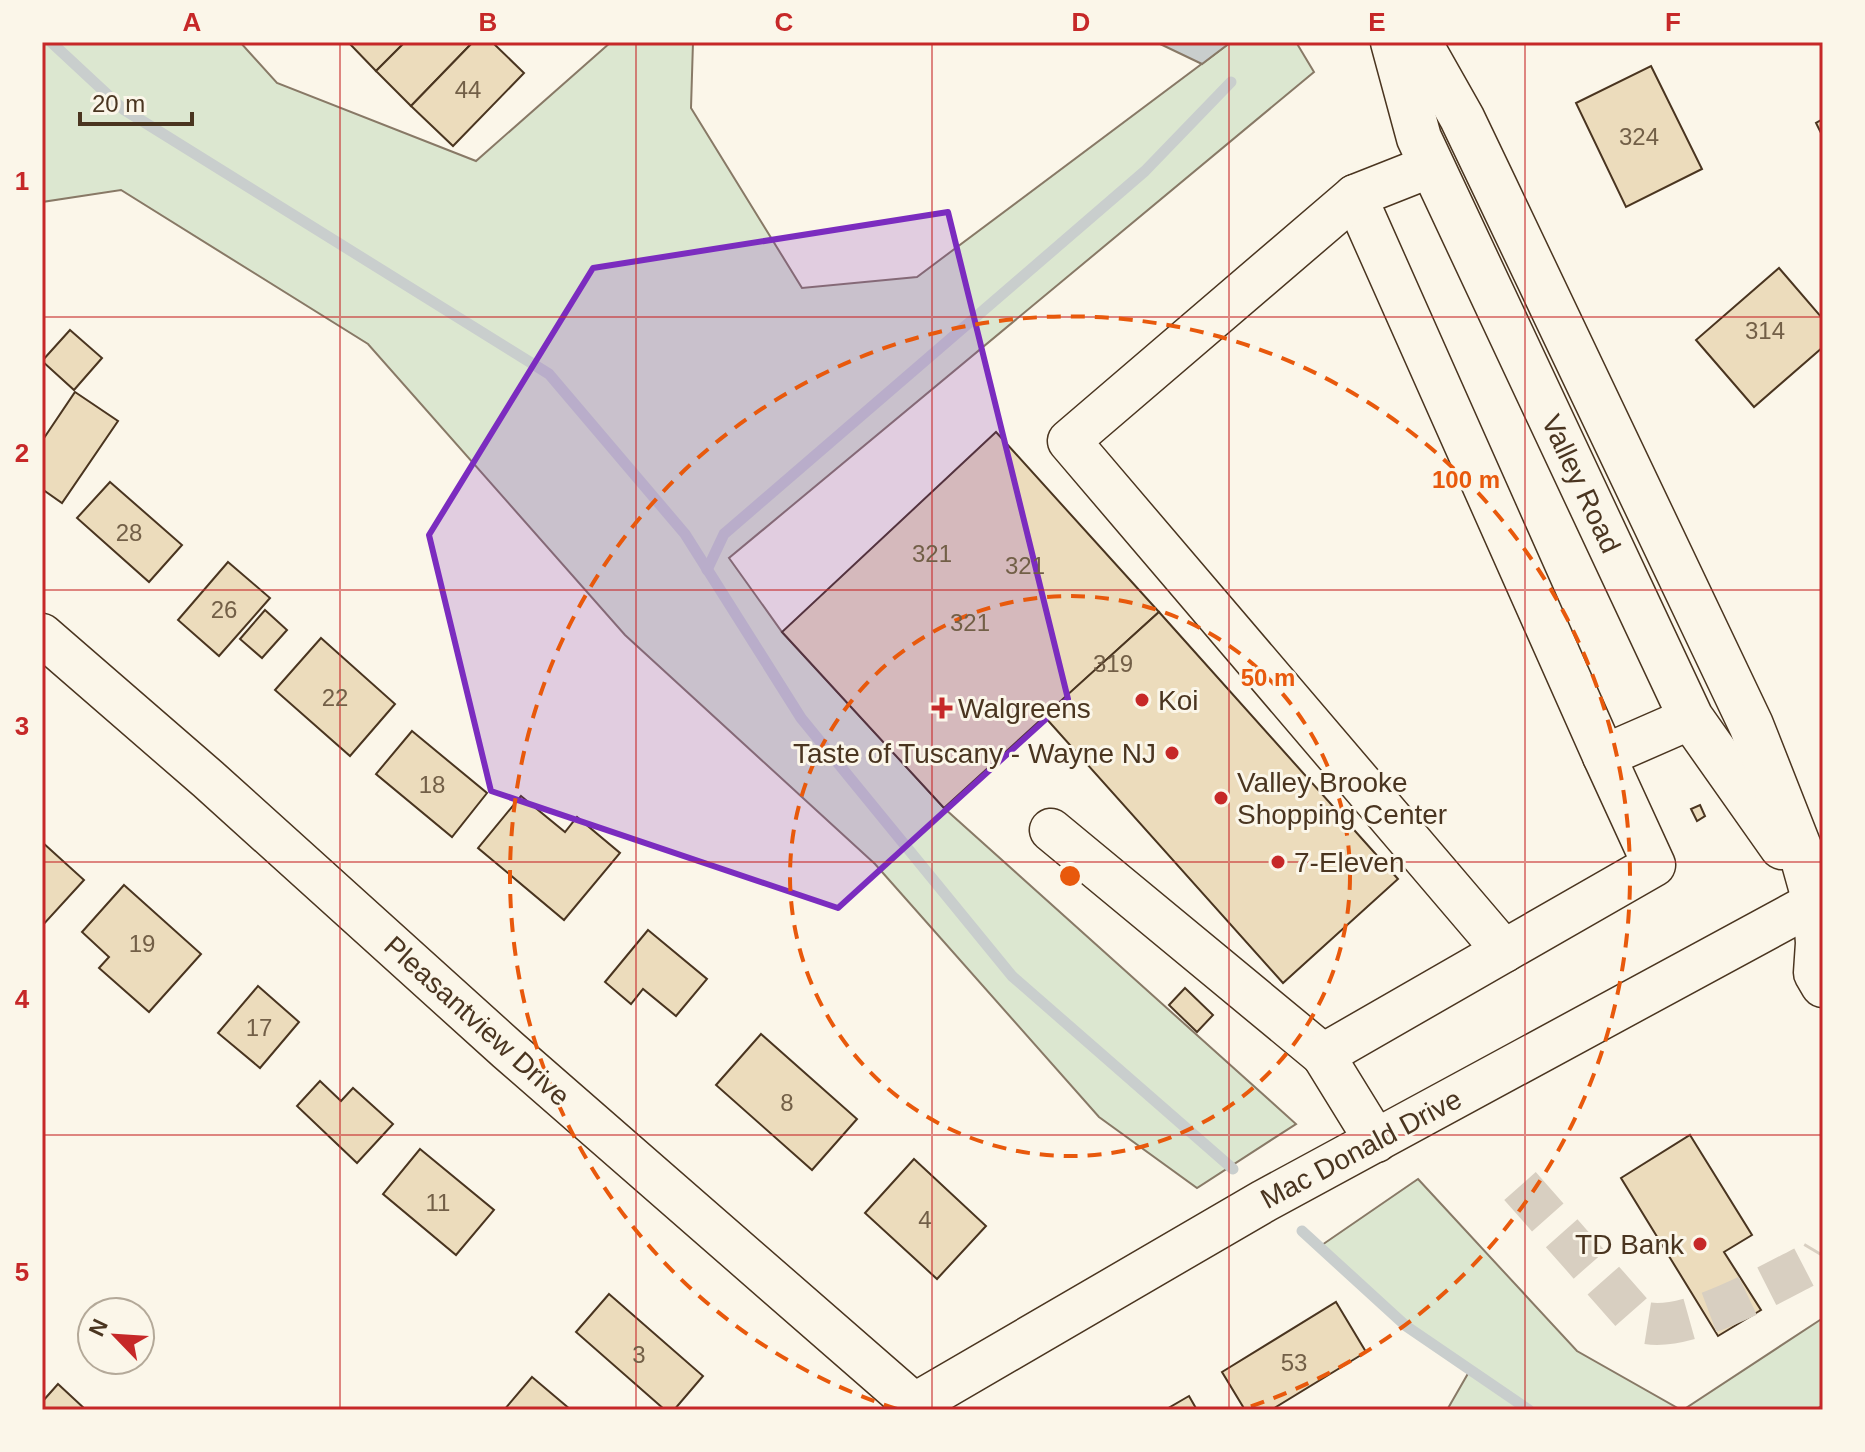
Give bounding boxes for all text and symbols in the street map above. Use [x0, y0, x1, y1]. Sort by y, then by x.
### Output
text: A [183, 7, 202, 37]
text: B [479, 7, 497, 37]
text: C [775, 7, 794, 37]
text: D [1072, 7, 1090, 37]
text: E [1368, 7, 1386, 37]
text: F [1665, 7, 1681, 37]
scale bar [80, 76, 192, 126]
house number: 44 [455, 76, 481, 103]
text: 20 m [92, 90, 145, 117]
house number: 324 [1619, 123, 1659, 150]
text: 1 [15, 166, 29, 196]
house number: 314 [1745, 317, 1785, 344]
street label: Valley Road [1535, 410, 1627, 558]
text: 2 [15, 438, 29, 468]
text: 100 m [1432, 466, 1500, 493]
house number: 28 [116, 519, 142, 546]
house number: 321 [912, 540, 952, 567]
house number: 321 [1005, 552, 1045, 579]
house number: 26 [211, 596, 237, 623]
house number: 321 [950, 609, 990, 636]
house number: 319 [1093, 650, 1133, 677]
text: 50 m [1241, 664, 1295, 691]
house number: 22 [322, 684, 348, 711]
place label: Koi [1158, 685, 1198, 716]
marker: Koi [1133, 691, 1151, 709]
place label: Walgreens [958, 693, 1091, 724]
marker: Walgreens [933, 699, 951, 717]
text: 3 [15, 711, 29, 741]
place label: Taste of Tuscany - Wayne NJ [793, 738, 1156, 769]
marker: Taste of Tuscany - Wayne NJ [1163, 744, 1181, 762]
place label: Valley Brooke Shopping Center [1237, 767, 1447, 830]
house number: 18 [419, 771, 445, 798]
marker: Valley Brooke Shopping Center [1212, 789, 1230, 807]
place label: 7-Eleven [1294, 847, 1405, 878]
marker: 7-Eleven [1269, 853, 1287, 871]
centre of rings [1056, 862, 1084, 890]
house number: 19 [129, 930, 155, 957]
street label: Pleasantview Drive [378, 930, 576, 1112]
text: 4 [15, 984, 30, 1014]
house number: 17 [246, 1014, 272, 1041]
street label: Mac Donald Drive [1255, 1083, 1467, 1215]
house number: 8 [780, 1089, 794, 1116]
house number: 11 [426, 1189, 450, 1216]
house number: 4 [918, 1206, 932, 1233]
place label: TD Bank [1575, 1229, 1685, 1260]
marker: TD Bank [1691, 1235, 1709, 1253]
text: 5 [15, 1257, 29, 1287]
north arrow [76, 1296, 156, 1376]
text: N [84, 1315, 113, 1340]
house number: 3 [632, 1341, 646, 1368]
house number: 53 [1281, 1349, 1307, 1376]

